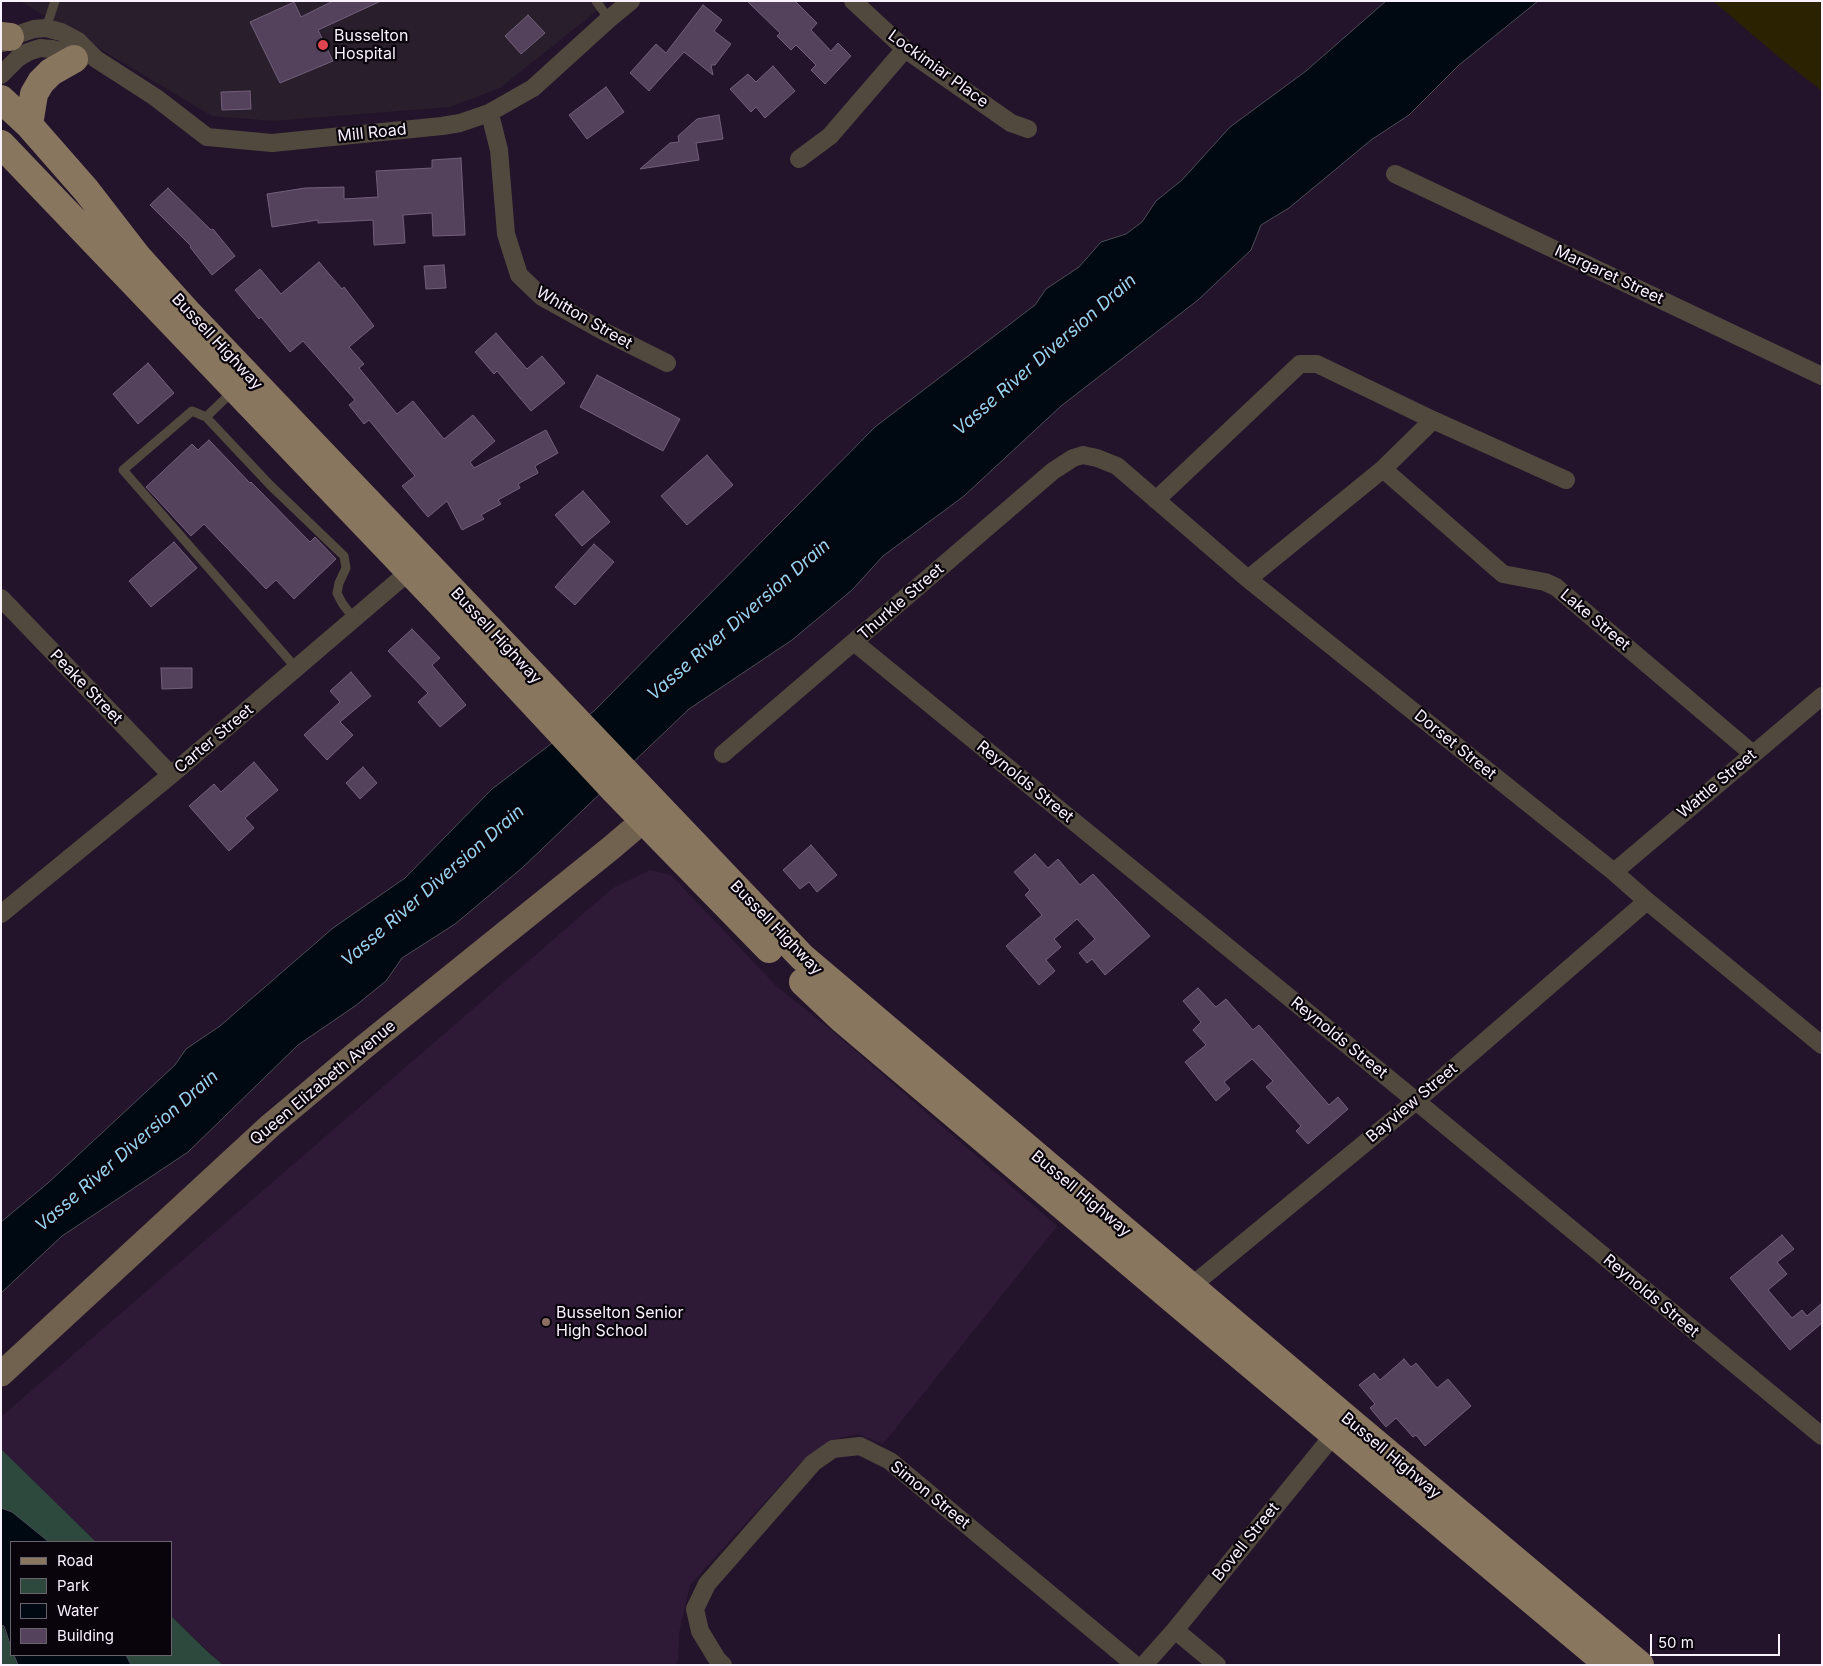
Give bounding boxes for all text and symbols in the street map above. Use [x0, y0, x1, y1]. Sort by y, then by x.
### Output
place label: Busselton Hospital [334, 26, 408, 64]
street label: Lockimiar Place [884, 26, 992, 112]
marker: Busselton Hospital [316, 38, 330, 52]
street label: Mill Road [337, 120, 407, 146]
street label: Margaret Street [1551, 241, 1667, 309]
water label: Vasse River Diversion Drain [949, 270, 1141, 440]
street label: Whitton Street [533, 283, 635, 353]
street label: Bussell Highway [168, 290, 266, 394]
water label: Vasse River Diversion Drain [643, 535, 835, 705]
street label: Thurkle Street [854, 560, 948, 644]
street label: Bussell Highway [447, 584, 545, 688]
street label: Lake Street [1556, 585, 1634, 655]
street label: Peake Street [46, 646, 126, 728]
street label: Carter Street [171, 700, 257, 778]
street label: Dorset Street [1410, 706, 1500, 784]
street label: Reynolds Street [973, 737, 1077, 827]
street label: Wattle Street [1674, 746, 1760, 822]
water label: Vasse River Diversion Drain [337, 801, 529, 971]
street label: Bussell Highway [726, 877, 826, 979]
street label: Reynolds Street [1287, 993, 1391, 1083]
street label: Queen Elizabeth Avenue [246, 1017, 400, 1149]
street label: Bayview Street [1363, 1059, 1461, 1147]
water label: Vasse River Diversion Drain [31, 1066, 223, 1236]
street label: Bussell Highway [1027, 1147, 1135, 1241]
street label: Reynolds Street [1599, 1250, 1703, 1342]
place label: Busselton Senior High School [556, 1303, 683, 1341]
marker: Busselton Senior High School [540, 1316, 552, 1328]
street label: Bussell Highway [1337, 1409, 1445, 1503]
street label: Simon Street [886, 1457, 974, 1533]
street label: Bovell Street [1209, 1499, 1283, 1585]
legend [10, 1541, 172, 1656]
text: Road [57, 1551, 93, 1570]
text: Park [57, 1576, 89, 1595]
text: Water [57, 1601, 99, 1620]
scale bar [1653, 1624, 1783, 1656]
text: Building [57, 1626, 114, 1645]
text: 50 m [1658, 1633, 1694, 1652]

